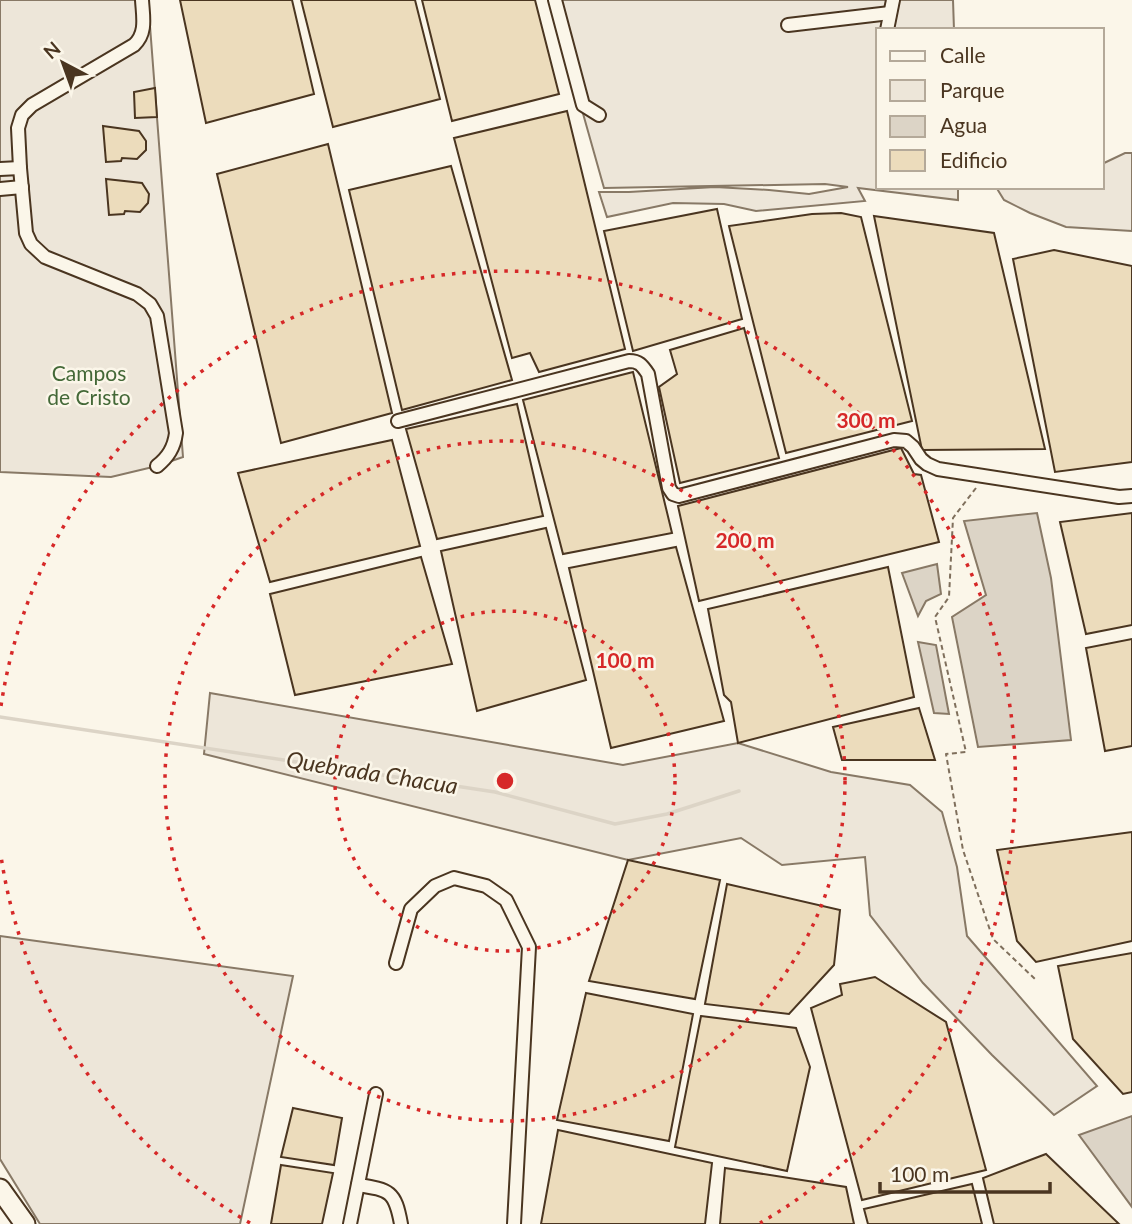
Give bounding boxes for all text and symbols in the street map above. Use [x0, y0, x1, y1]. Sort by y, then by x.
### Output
north arrow [28, 28, 98, 98]
legend [876, 28, 1104, 189]
text: N [38, 36, 65, 63]
text: Calle [940, 42, 985, 67]
text: Parque [940, 77, 1005, 102]
text: Agua [940, 112, 987, 137]
text: Edificio [940, 147, 1008, 172]
park label: Campos de Cristo [47, 360, 131, 409]
text: 300 m [836, 407, 896, 432]
text: 200 m [715, 527, 775, 552]
text: 100 m [595, 647, 655, 672]
water label: Quebrada Chacua [284, 745, 460, 799]
centre of rings [493, 769, 517, 793]
scale bar [880, 1150, 1050, 1194]
text: 100 m [890, 1161, 949, 1186]

